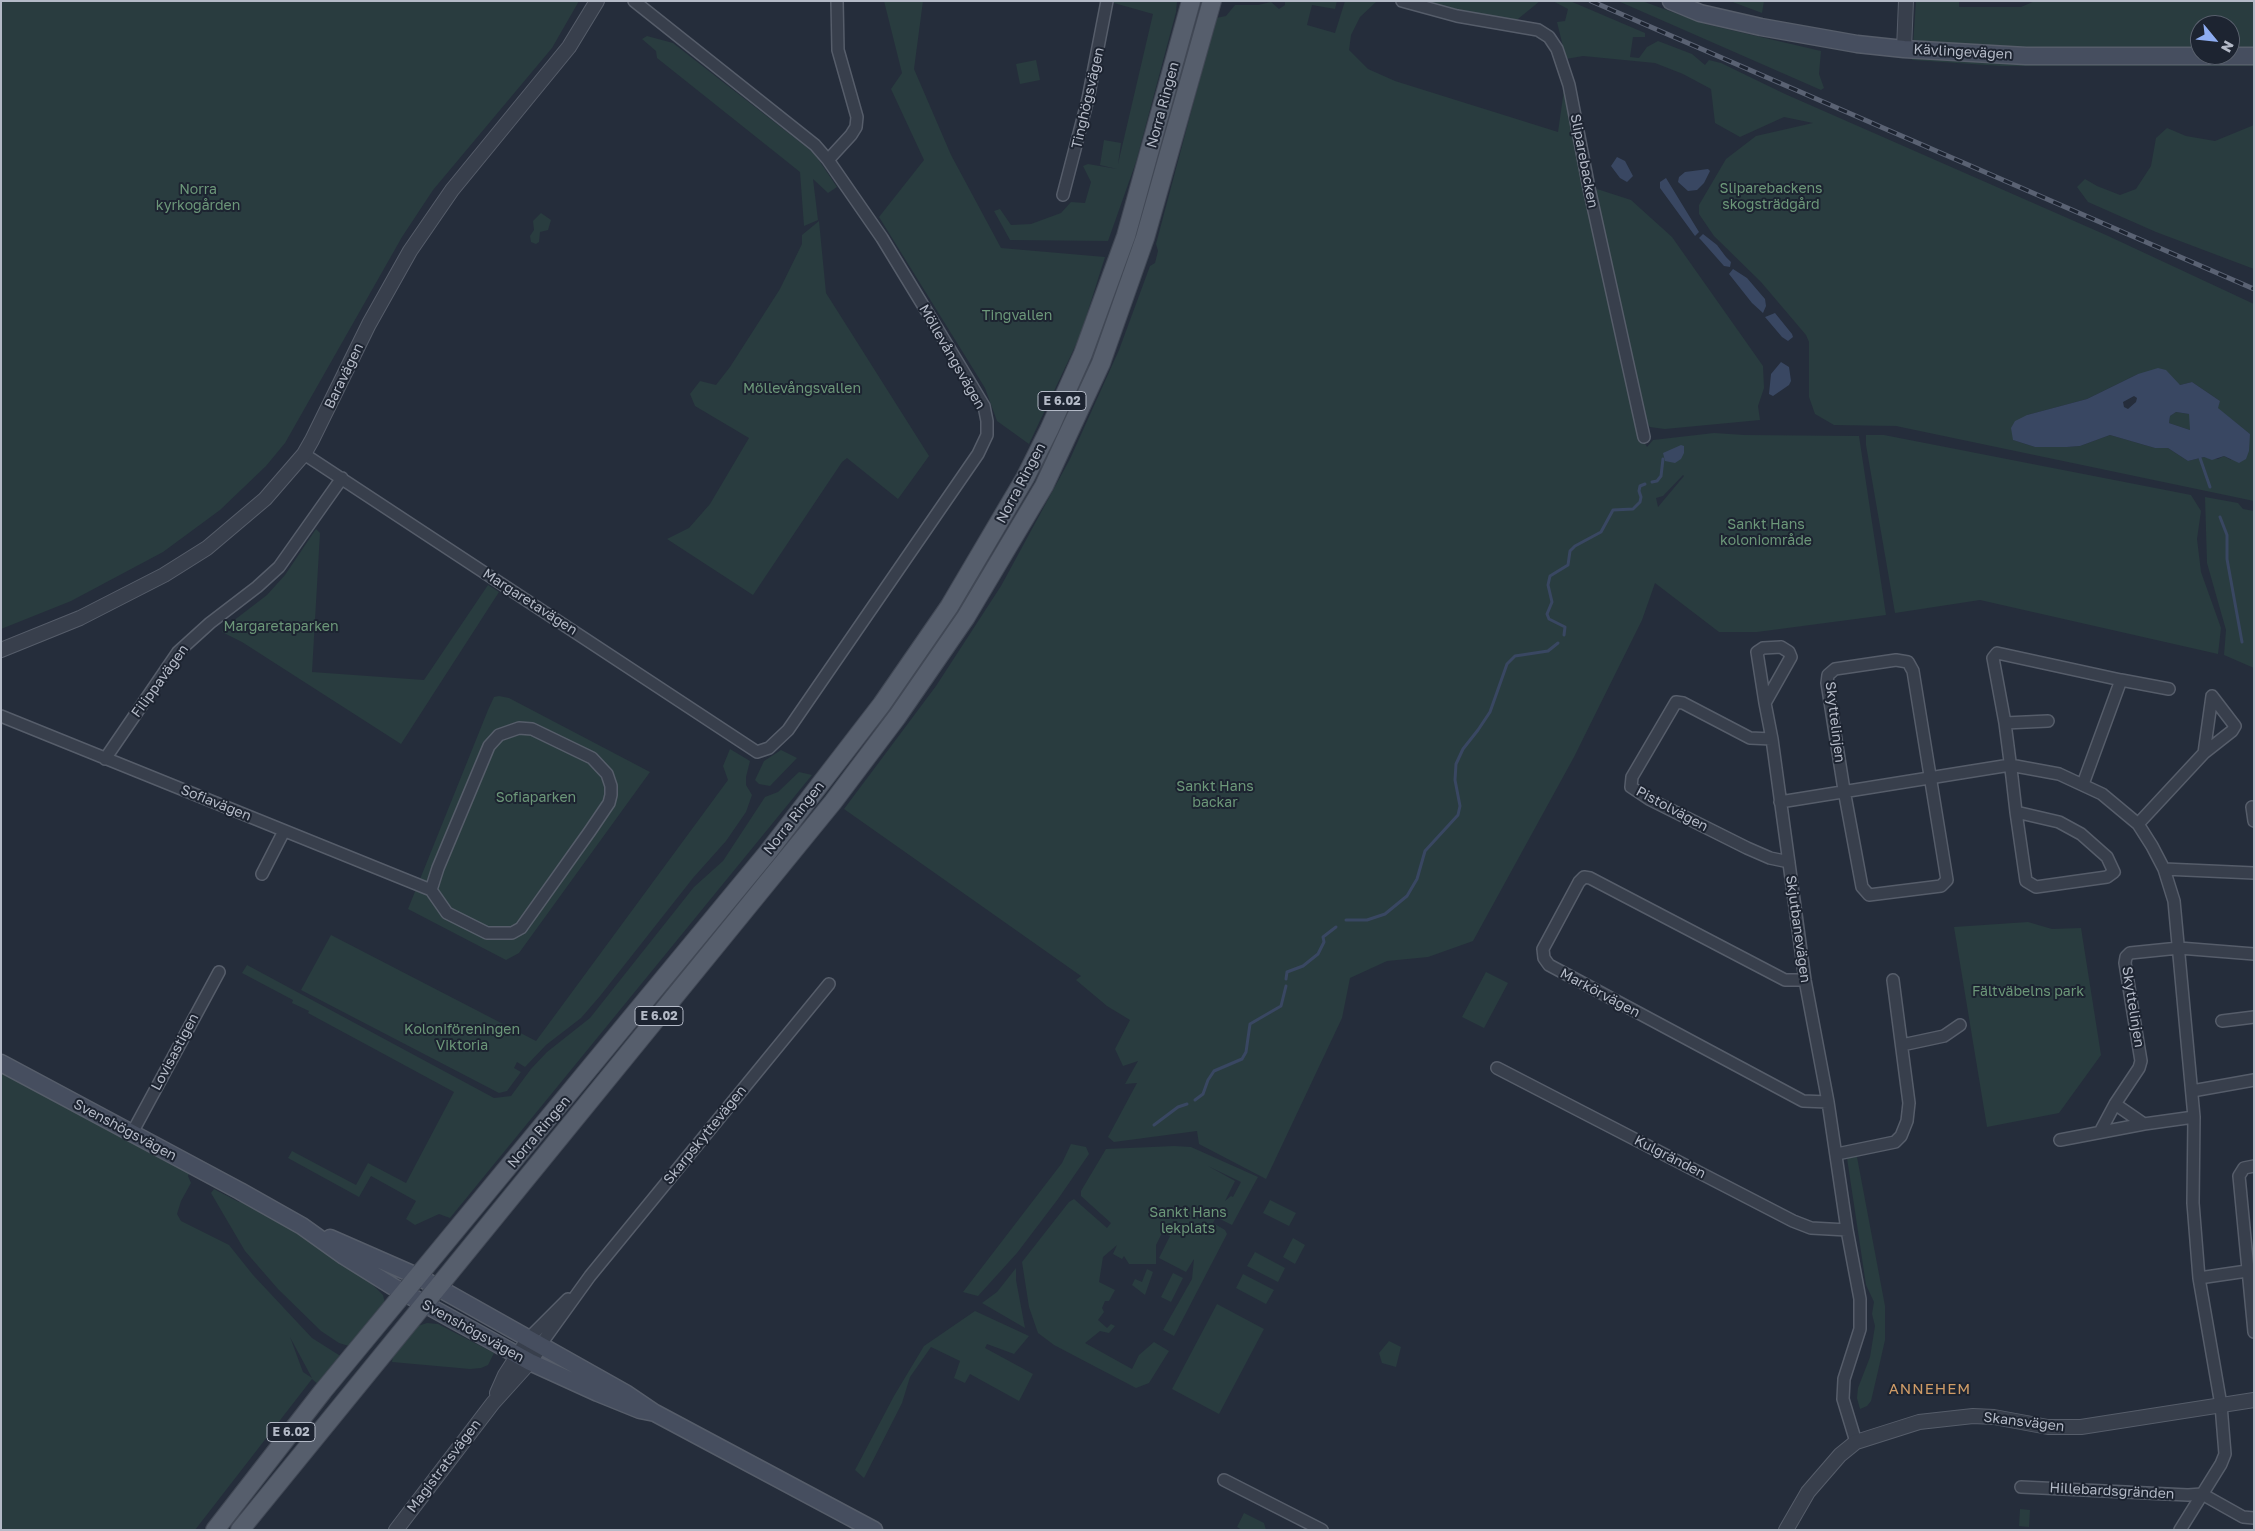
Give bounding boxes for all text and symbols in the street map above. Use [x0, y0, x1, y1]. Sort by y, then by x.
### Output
north arrow [2190, 15, 2240, 65]
text: N [2218, 38, 2238, 55]
street label: Kävlingevägen [1913, 41, 2013, 63]
street label: Tinghögsvägen [1068, 46, 1108, 150]
street label: Norra Ringen [1143, 60, 1183, 150]
street label: Sliparebacken [1567, 112, 1601, 210]
park label: Sliparebackens skogsträdgård [1719, 181, 1823, 213]
park label: Norra kyrkogården [156, 182, 240, 214]
street label: Möllevångsvägen [915, 302, 989, 412]
park label: Tingvallen [982, 308, 1052, 324]
street label: Baravägen [321, 340, 367, 412]
park label: Möllevångsvallen [743, 381, 861, 397]
road number: E 6.02 [1038, 392, 1086, 411]
street label: Norra Ringen [993, 440, 1049, 526]
park label: Sankt Hans koloniområde [1720, 517, 1812, 550]
street label: Margaretavägen [480, 565, 580, 639]
park label: Margaretaparken [223, 619, 339, 635]
street label: Filippavägen [128, 641, 192, 721]
street label: Skyttelinjen [1822, 680, 1848, 764]
street label: Norra Ringen [760, 778, 828, 858]
park label: Sankt Hans backar [1176, 779, 1254, 812]
street label: Sofiavägen [178, 781, 254, 825]
street label: Pistolvägen [1633, 783, 1711, 835]
park label: Sofiaparken [496, 790, 576, 806]
street label: Skjutbanevägen [1782, 874, 1814, 984]
street label: Markörvägen [1557, 965, 1643, 1021]
street label: Skyttelinjen [2118, 965, 2148, 1049]
park label: Fältväbelns park [1972, 984, 2084, 1000]
road number: E 6.02 [635, 1006, 683, 1026]
street label: Lovisastigen [148, 1011, 202, 1093]
park label: Koloniföreningen Viktoria [404, 1022, 520, 1054]
street label: Skarpskyttevägen [660, 1082, 750, 1188]
street label: Norra Ringen [504, 1093, 574, 1171]
street label: Svenshögsvägen [71, 1096, 179, 1164]
street label: Kulgränden [1631, 1132, 1709, 1182]
park label: Sankt Hans lekplats [1149, 1205, 1227, 1238]
street label: Svenshögsvägen [419, 1296, 527, 1366]
district label: ANNEHEM [1888, 1380, 1972, 1398]
street label: Skansvägen [1983, 1409, 2065, 1435]
street label: Magistratsvägen [404, 1416, 484, 1516]
road number: E 6.02 [267, 1422, 315, 1441]
street label: Hillebardsgränden [2049, 1479, 2175, 1503]

